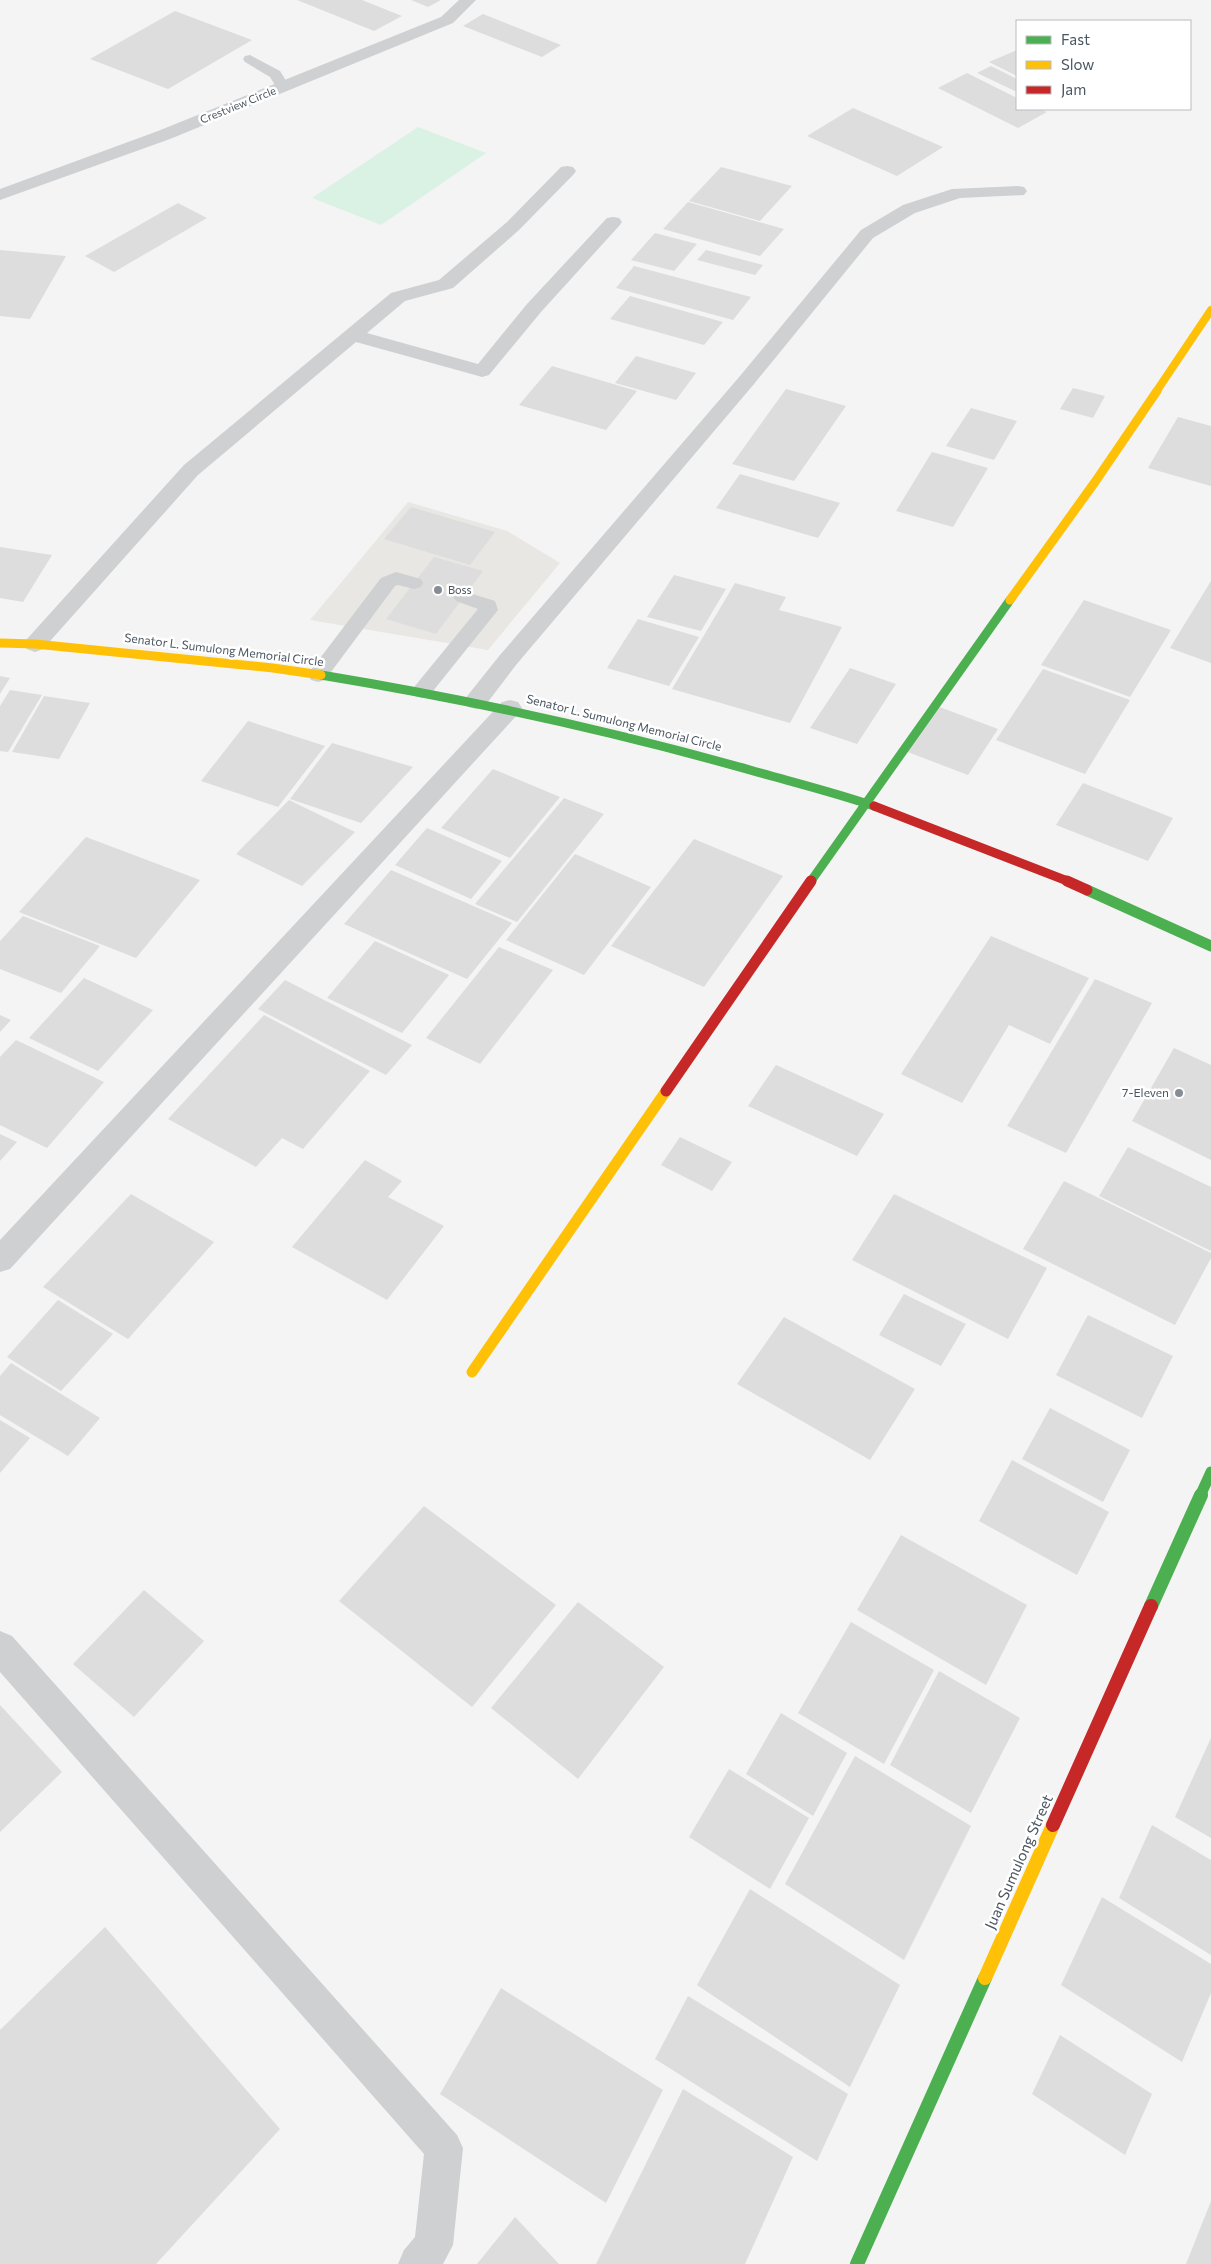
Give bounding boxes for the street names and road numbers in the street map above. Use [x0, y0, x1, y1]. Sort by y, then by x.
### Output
street label: Crestview Circle [198, 83, 278, 126]
street label: Senator L. Sumulong Memorial Circle [124, 630, 325, 668]
street label: Senator L. Sumulong Memorial Circle [525, 691, 723, 753]
street label: Juan Sumulong Street [980, 1791, 1056, 1932]

